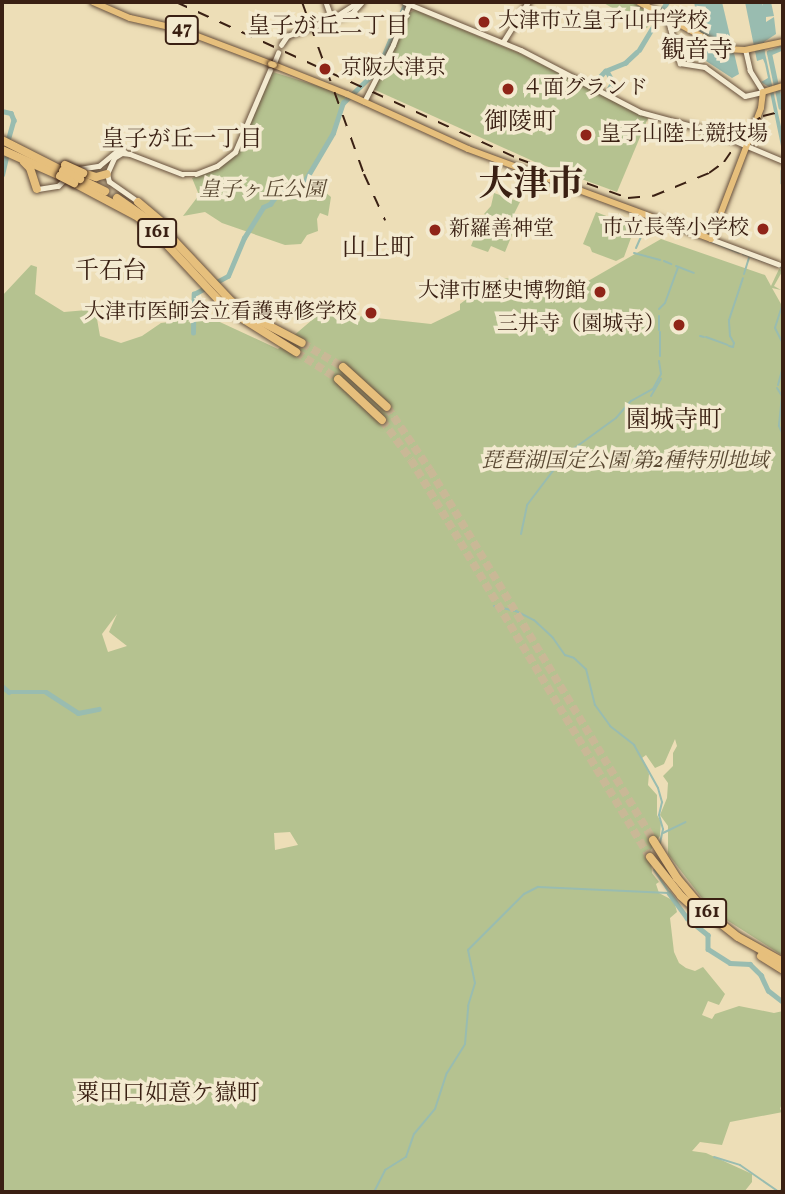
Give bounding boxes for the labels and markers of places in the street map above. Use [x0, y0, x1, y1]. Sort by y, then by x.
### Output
place label: 大津市立皇子山中学校 [498, 9, 708, 35]
marker: 大津市立皇子山中学校 [476, 14, 492, 30]
place label: 京阪大津京 [341, 56, 446, 82]
marker: 京阪大津京 [315, 59, 335, 79]
place label: ４面グランド [522, 76, 648, 102]
marker: ４面グランド [500, 81, 516, 97]
place label: 皇子山陸上競技場 [600, 122, 768, 148]
marker: 皇子山陸上競技場 [578, 127, 594, 143]
place label: 市立長等小学校 [602, 216, 749, 242]
place label: 新羅善神堂 [449, 217, 554, 243]
marker: 市立長等小学校 [755, 221, 771, 237]
marker: 新羅善神堂 [427, 222, 443, 238]
place label: 大津市歴史博物館 [418, 279, 586, 305]
marker: 大津市歴史博物館 [592, 284, 608, 300]
place label: 大津市医師会立看護専修学校 [84, 300, 357, 326]
marker: 大津市医師会立看護専修学校 [363, 305, 379, 321]
place label: 三井寺（園城寺） [497, 312, 665, 338]
marker: 三井寺（園城寺） [671, 317, 687, 333]

